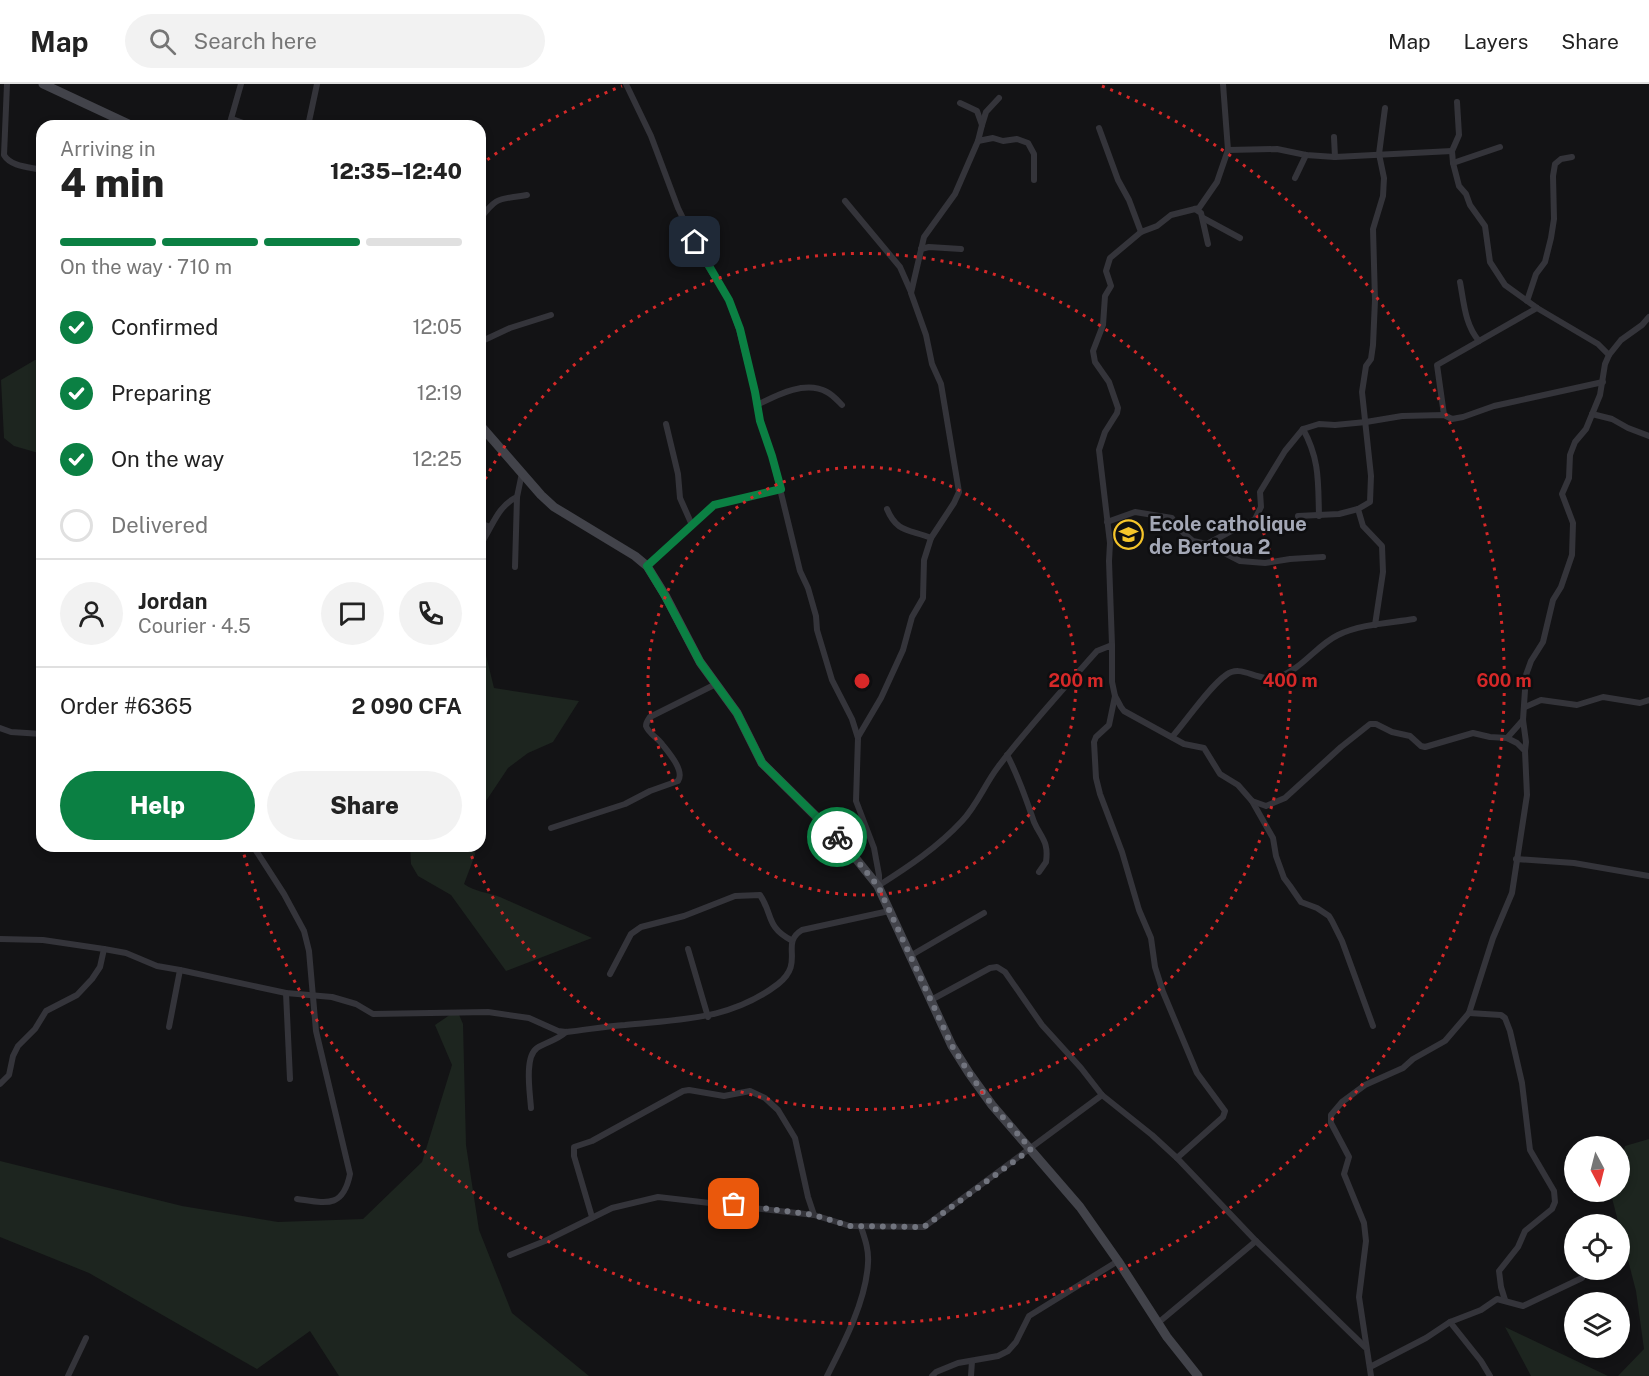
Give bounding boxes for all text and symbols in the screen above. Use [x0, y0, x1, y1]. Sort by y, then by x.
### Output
search box [125, 14, 545, 68]
text: Map [30, 25, 89, 58]
icon: search [146, 25, 179, 58]
text: Search here [194, 28, 317, 54]
text: Map [1388, 29, 1431, 54]
text: Layers [1464, 29, 1528, 54]
text: Share [1561, 29, 1619, 54]
text: Arriving in [60, 137, 155, 161]
text: 12:35–12:40 [330, 158, 462, 184]
text: 4 min [60, 160, 164, 206]
pin [669, 216, 720, 267]
icon: home [678, 225, 711, 258]
text: On the way · 710 m [60, 255, 232, 279]
icon: check [60, 311, 93, 344]
text: Confirmed [111, 314, 218, 340]
text: 12:05 [412, 315, 462, 339]
icon: check [60, 377, 93, 410]
text: Preparing [111, 380, 212, 406]
text: 12:19 [417, 381, 462, 405]
icon: check [60, 443, 93, 476]
text: On the way [111, 446, 224, 472]
text: 12:25 [412, 447, 462, 471]
text: Delivered [111, 512, 208, 538]
place label: Ecole catholique de Bertoua 2 [1149, 512, 1307, 559]
school or university icon: Ecole catholique de Bertoua 2 [1112, 519, 1144, 551]
button: person [60, 582, 123, 645]
button: chat [321, 582, 384, 645]
button: phone [399, 582, 462, 645]
text: Jordan [138, 588, 207, 614]
text: Courier · 4.5 [138, 614, 251, 638]
text: 200 m [1049, 670, 1103, 691]
text: 400 m [1262, 670, 1318, 691]
text: 600 m [1476, 670, 1532, 691]
centre of rings [852, 671, 872, 691]
text: Order #6365 [60, 693, 192, 719]
text: 2 090 CFA [352, 693, 462, 719]
button: Help [60, 771, 255, 840]
button: Share [267, 771, 462, 840]
courier [807, 807, 867, 867]
icon: bike [821, 821, 854, 854]
north arrow [1564, 1136, 1630, 1202]
map controls [1564, 1136, 1630, 1358]
pin [708, 1178, 759, 1229]
icon: bag [717, 1187, 750, 1220]
button: locate [1564, 1214, 1630, 1280]
button: layers [1564, 1292, 1630, 1358]

